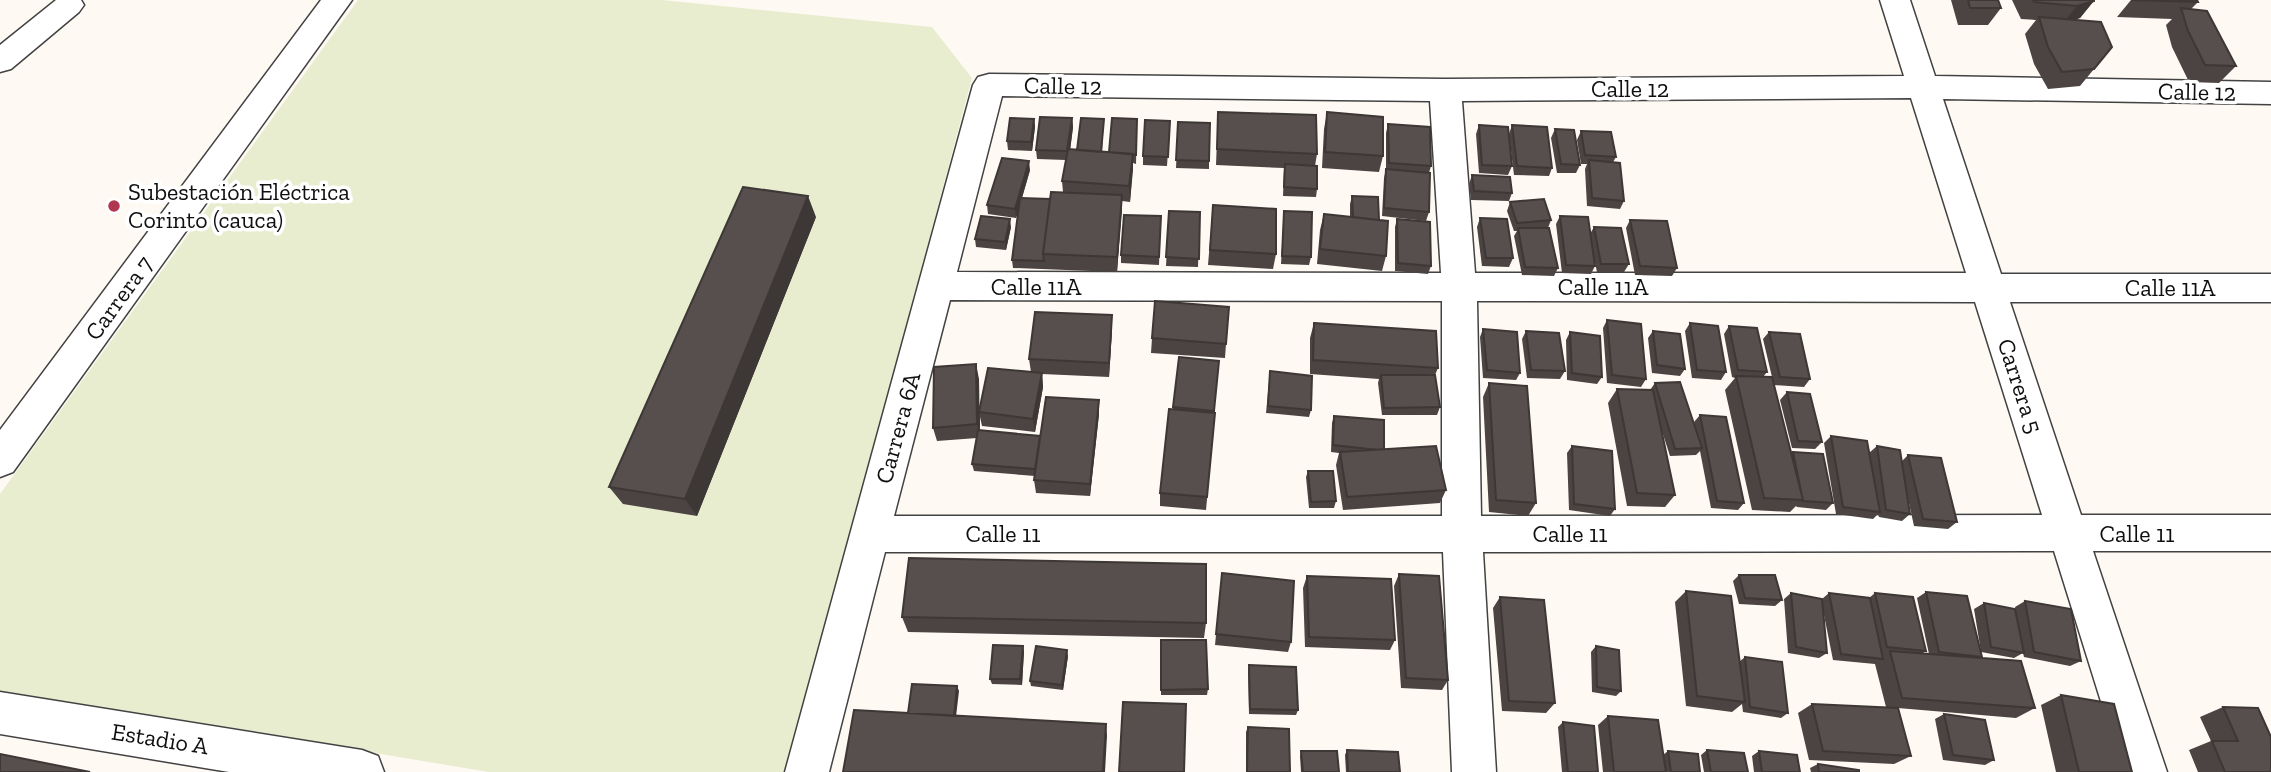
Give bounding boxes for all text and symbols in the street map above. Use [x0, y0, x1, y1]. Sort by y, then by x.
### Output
street label: Calle 12 [1024, 70, 1102, 101]
street label: Calle 12 [1591, 74, 1669, 103]
street label: Calle 12 [2158, 76, 2236, 107]
place label: Subestación Eléctrica Corinto (cauca) [128, 177, 350, 234]
marker: Subestación Eléctrica Corinto (cauca) [106, 198, 122, 214]
street label: Carrera 7 [78, 250, 159, 345]
street label: Calle 11A [991, 272, 1082, 301]
street label: Calle 11A [1558, 272, 1649, 301]
street label: Calle 11A [2125, 273, 2216, 302]
street label: Carrera 5 [1992, 335, 2049, 437]
street label: Carrera 6A [869, 369, 926, 487]
street label: Calle 11 [965, 519, 1041, 548]
street label: Calle 11 [1532, 519, 1608, 548]
street label: Calle 11 [2099, 519, 2175, 548]
street label: Estadio A [110, 717, 211, 761]

